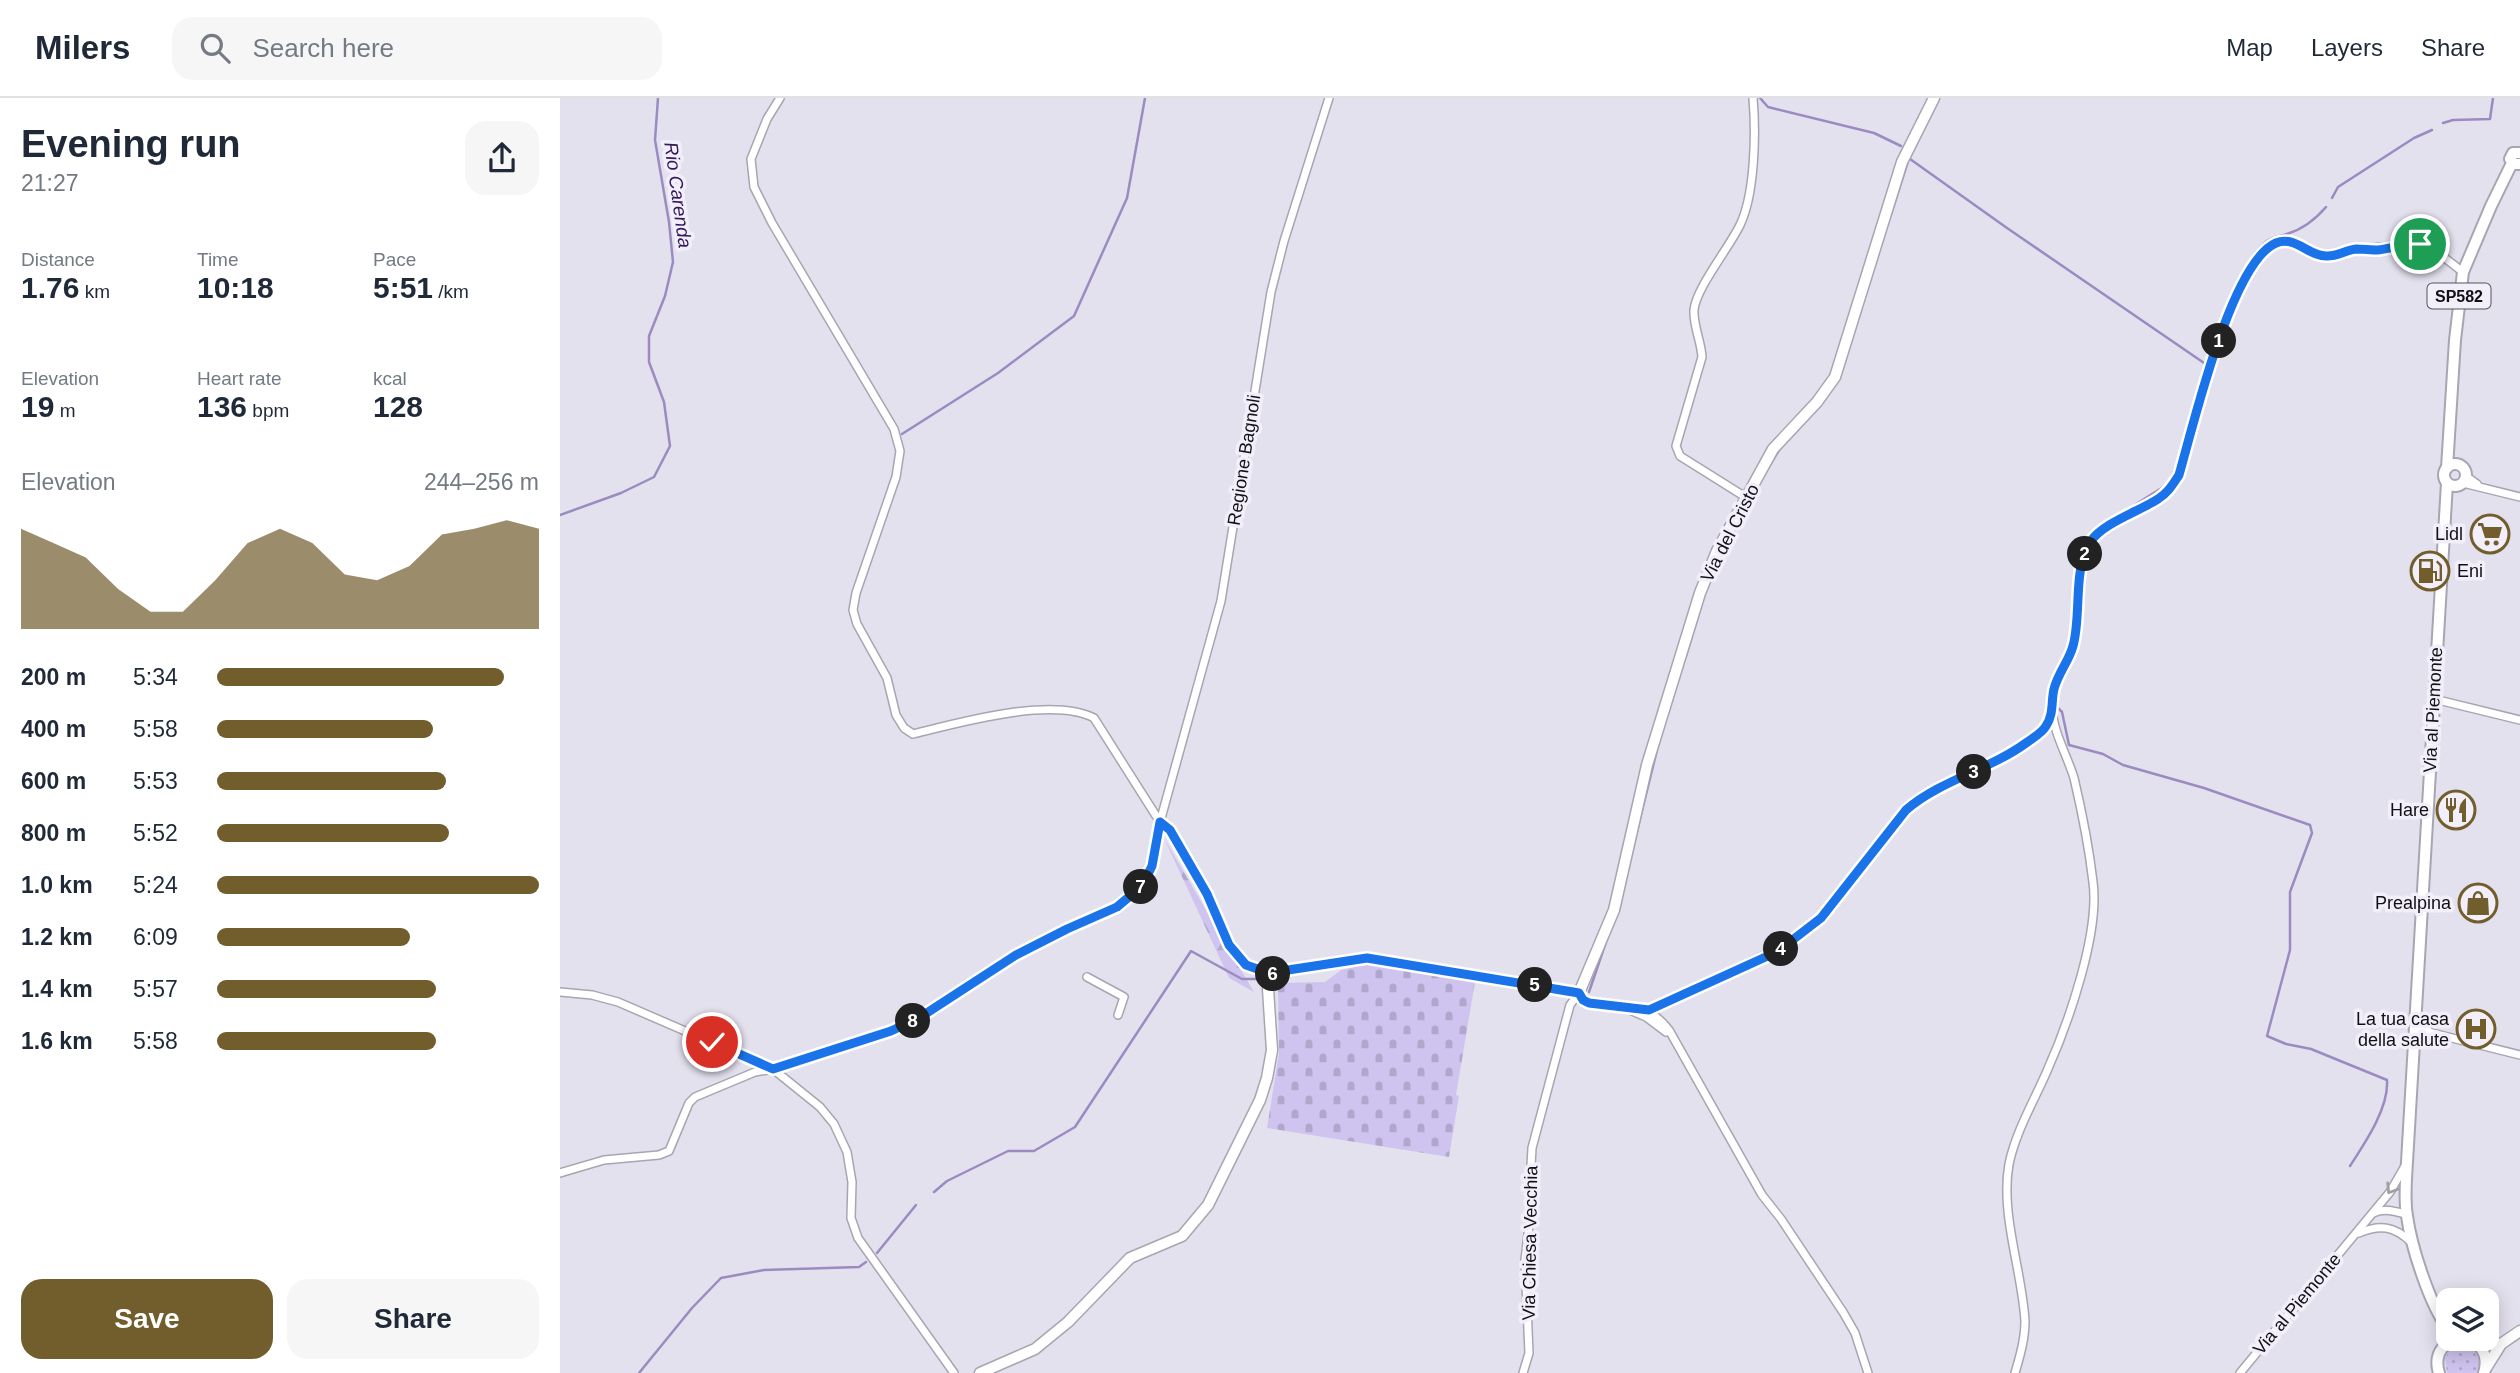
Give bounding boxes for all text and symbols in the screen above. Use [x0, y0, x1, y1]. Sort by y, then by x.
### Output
search box [172, 17, 662, 80]
text: Milers [35, 29, 130, 66]
icon: search [196, 29, 234, 67]
text: Search here [252, 33, 394, 63]
text: Map [2226, 34, 2273, 61]
text: Layers [2311, 34, 2383, 61]
text: Share [2421, 34, 2485, 61]
button: share [465, 121, 539, 195]
text: Evening run [21, 123, 241, 165]
water label: Rio Carenda [660, 141, 696, 249]
text: 21:27 [21, 170, 79, 196]
pin [2390, 214, 2450, 274]
icon: arrive [2401, 225, 2439, 263]
text: Distance [21, 249, 95, 270]
text: Time [197, 249, 239, 270]
text: Pace [373, 249, 416, 270]
text: 1.76 [21, 271, 79, 304]
text: 10:18 [197, 271, 274, 304]
text: 5:51 [373, 271, 433, 304]
text: km [79, 281, 110, 302]
text: /km [433, 281, 469, 302]
road number: SP582 [2428, 284, 2490, 308]
pin: 1 [2202, 324, 2236, 358]
text: 1 [2213, 330, 2224, 351]
text: Elevation [21, 368, 99, 389]
text: Heart rate [197, 368, 281, 389]
text: kcal [373, 368, 407, 389]
text: 19 [21, 390, 54, 423]
text: 136 [197, 390, 247, 423]
text: 128 [373, 390, 423, 423]
street label: Regione Bagnoli [1224, 393, 1264, 527]
text: m [54, 400, 75, 421]
text: bpm [247, 400, 289, 421]
text: Elevation [21, 469, 116, 495]
text: 244–256 m [424, 469, 539, 495]
street label: Via del Cristo [1697, 481, 1763, 585]
supermarket icon: Lidl [2469, 513, 2511, 555]
place label: Lidl [2435, 524, 2463, 544]
pin: 2 [2068, 536, 2102, 572]
text: 2 [2079, 543, 2090, 564]
fuel station icon: Eni [2409, 550, 2451, 592]
place label: Eni [2457, 561, 2483, 581]
street label: Via al Piemonte [2420, 647, 2446, 773]
text: 200 m [21, 664, 86, 690]
text: 5:34 [133, 664, 178, 690]
text: 400 m [21, 716, 86, 742]
text: 5:58 [133, 716, 178, 742]
pin: 3 [1956, 754, 1992, 790]
text: 3 [1968, 761, 1979, 782]
text: 600 m [21, 768, 86, 794]
text: 5:53 [133, 768, 178, 794]
restaurant icon: Hare [2435, 789, 2477, 831]
place label: Hare [2390, 800, 2429, 820]
text: 800 m [21, 820, 86, 846]
text: 5:52 [133, 820, 178, 846]
pin: 7 [1124, 870, 1158, 904]
text: 1.0 km [21, 872, 93, 898]
text: 5:24 [133, 872, 178, 898]
text: 7 [1135, 876, 1146, 897]
shop icon: Prealpina [2457, 882, 2499, 924]
place label: Prealpina [2375, 893, 2452, 913]
text: 1.2 km [21, 924, 93, 950]
text: 6:09 [133, 924, 178, 950]
pin: 4 [1764, 932, 1798, 966]
text: 4 [1775, 938, 1786, 959]
pin: 6 [1256, 956, 1290, 992]
text: 6 [1267, 963, 1278, 984]
pin: 5 [1518, 968, 1552, 1002]
text: 5 [1529, 974, 1540, 995]
text: 1.4 km [21, 976, 93, 1002]
text: 5:57 [133, 976, 178, 1002]
pin: 8 [896, 1004, 930, 1038]
hospital icon: La tua casa della salute [2455, 1008, 2497, 1050]
place label: La tua casa della salute [2356, 1009, 2450, 1050]
text: 8 [907, 1010, 918, 1031]
pin [682, 1012, 742, 1072]
icon: check [693, 1023, 731, 1061]
text: 1.6 km [21, 1028, 93, 1054]
text: 5:58 [133, 1028, 178, 1054]
street label: Via Chiesa Vecchia [1519, 1164, 1541, 1321]
one-way arrow [2387, 1181, 2400, 1194]
street label: Via al Piemonte [2249, 1249, 2345, 1359]
button: Save [21, 1279, 273, 1359]
button: Share [287, 1279, 539, 1359]
map controls [2436, 1288, 2499, 1351]
button: layers [2436, 1288, 2499, 1351]

